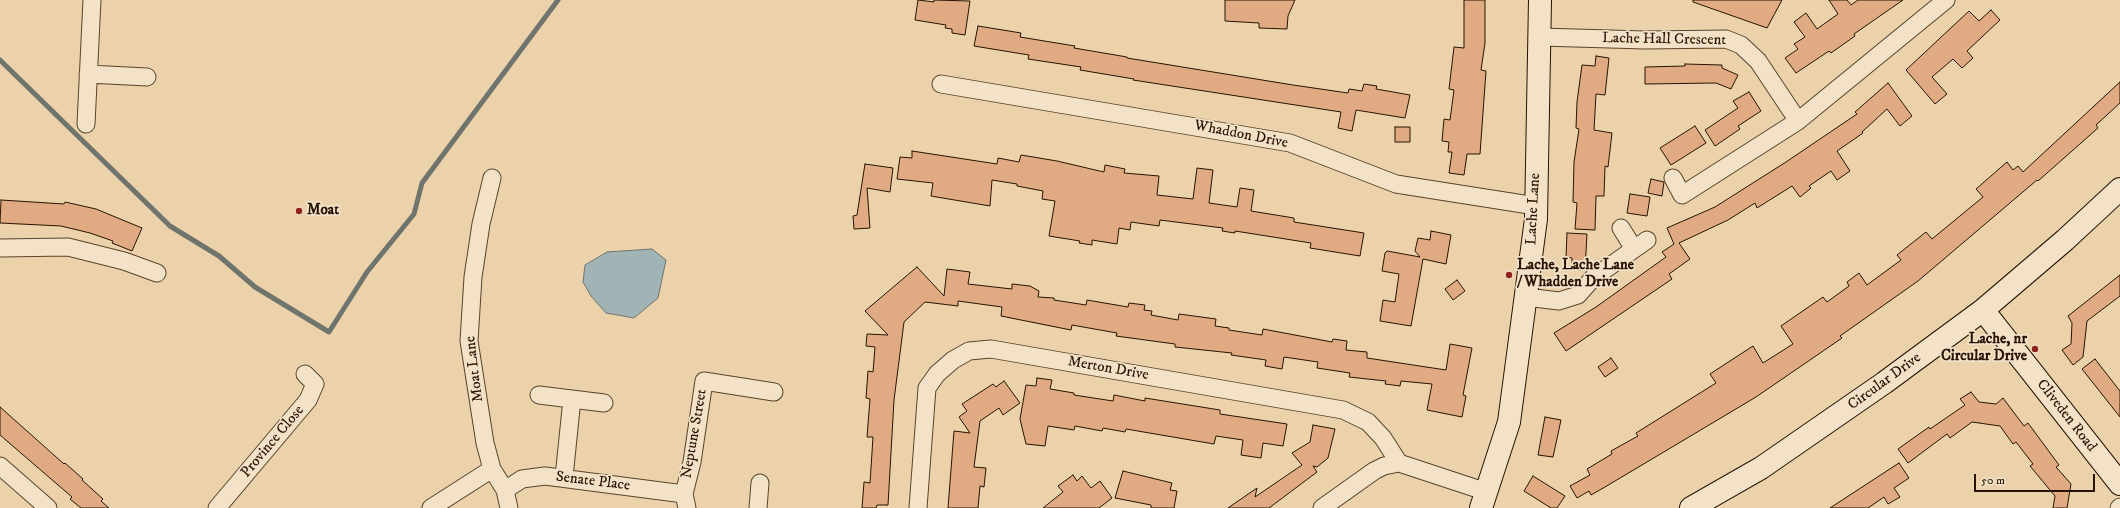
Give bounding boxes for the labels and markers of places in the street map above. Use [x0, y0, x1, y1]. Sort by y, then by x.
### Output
place label: Moat [307, 202, 339, 220]
marker: Moat [294, 206, 304, 216]
place label: Lache, Lache Lane / Whadden Drive [1517, 257, 1634, 292]
marker: Lache, Lache Lane / Whadden Drive [1504, 270, 1514, 280]
place label: Lache, nr Circular Drive [1941, 331, 2027, 366]
marker: Lache, nr Circular Drive [2030, 344, 2040, 354]

